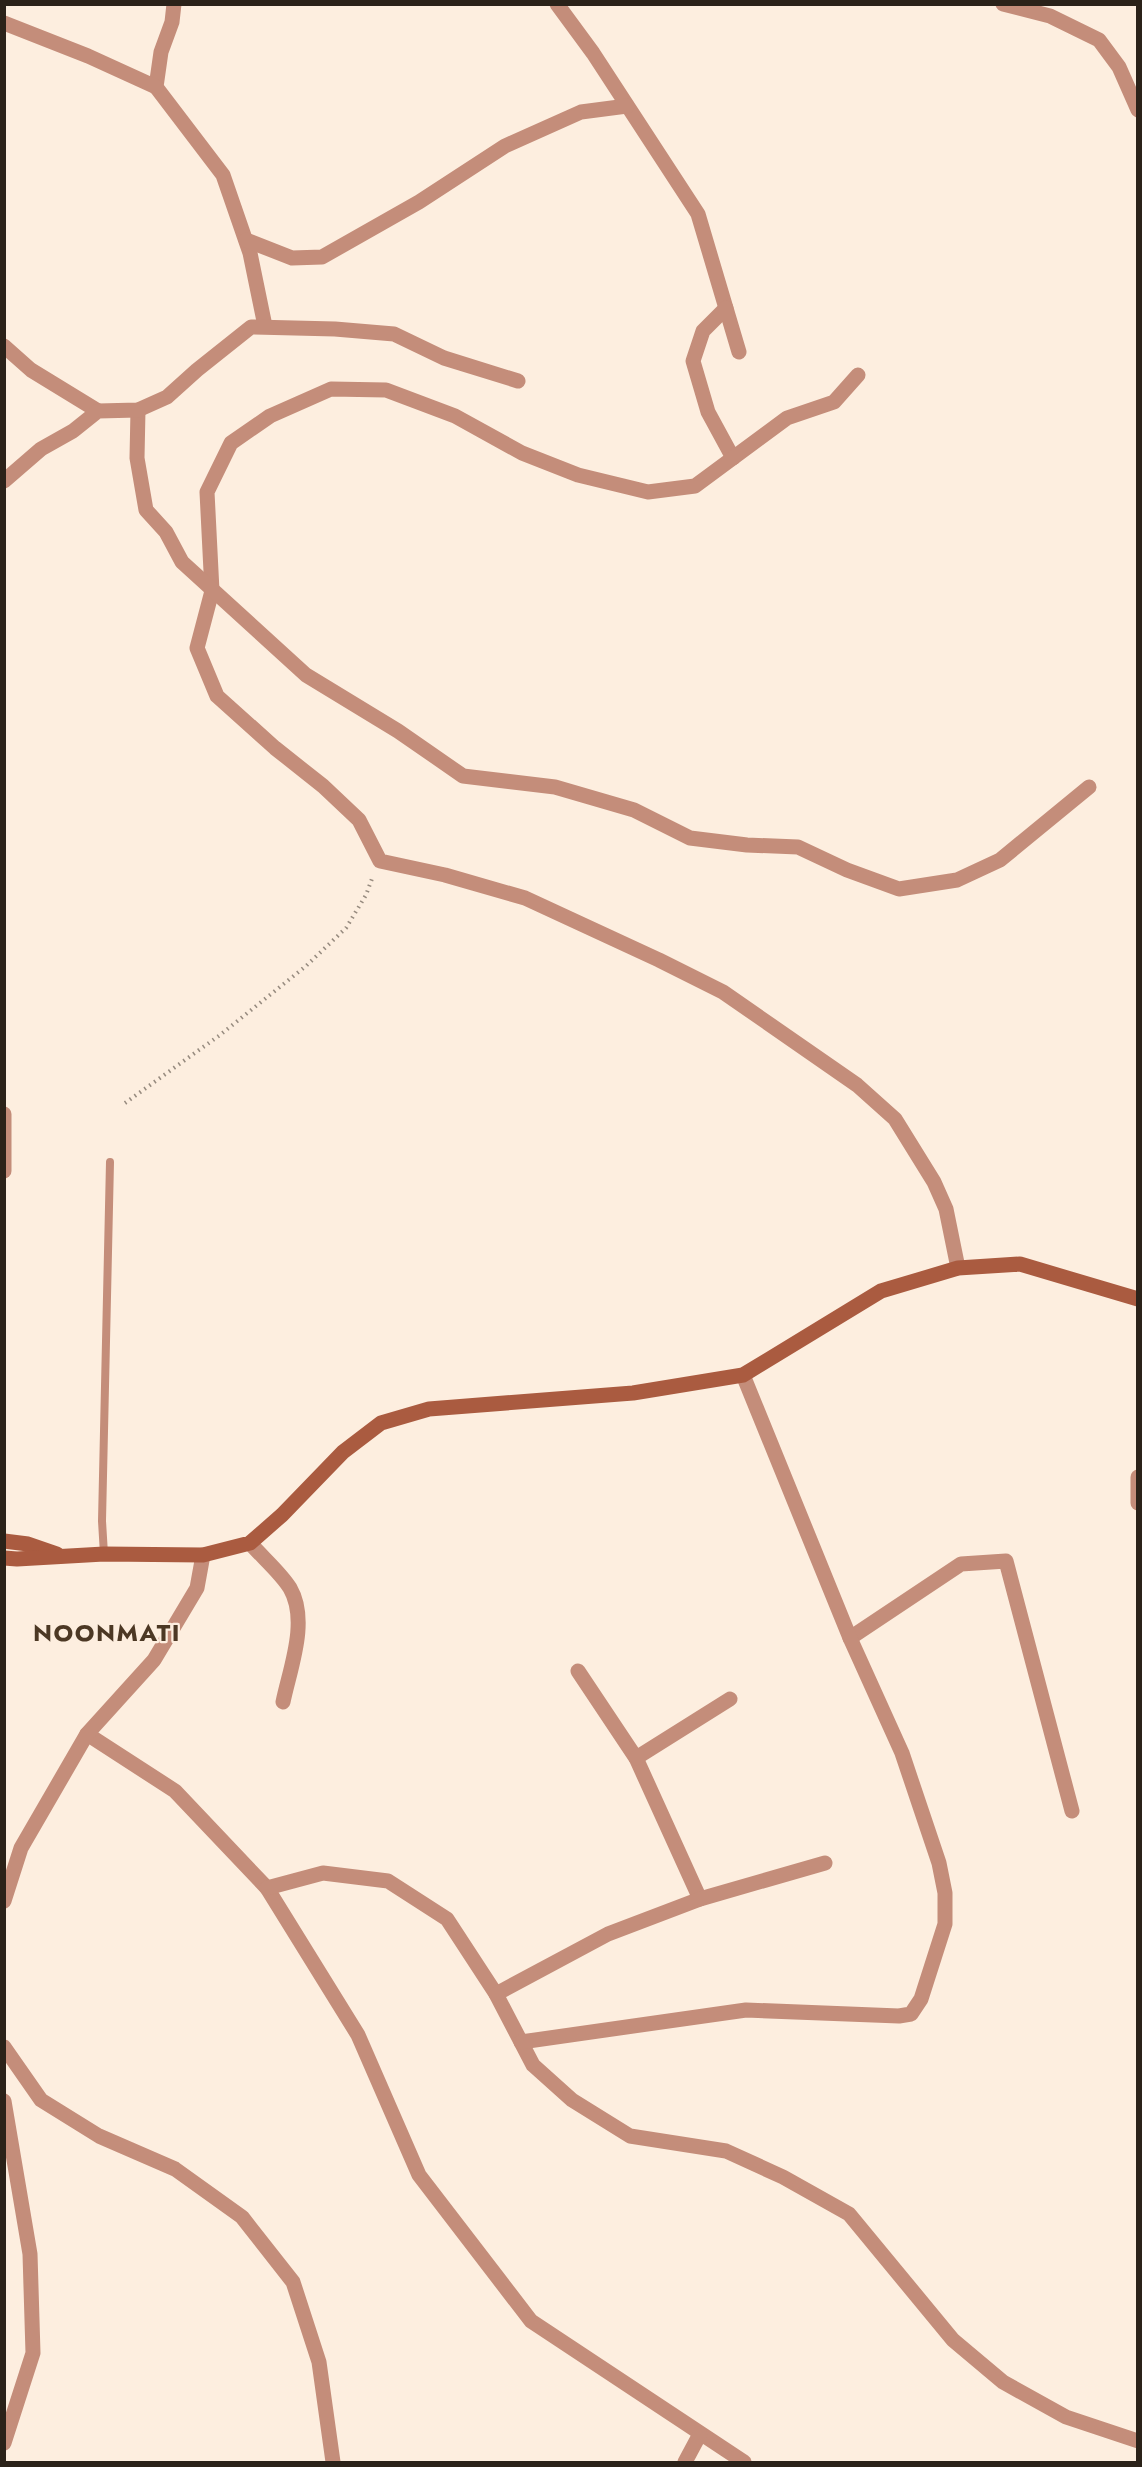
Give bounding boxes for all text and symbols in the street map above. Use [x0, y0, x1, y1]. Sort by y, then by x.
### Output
district label: NOONMATI [33, 1615, 181, 1650]

